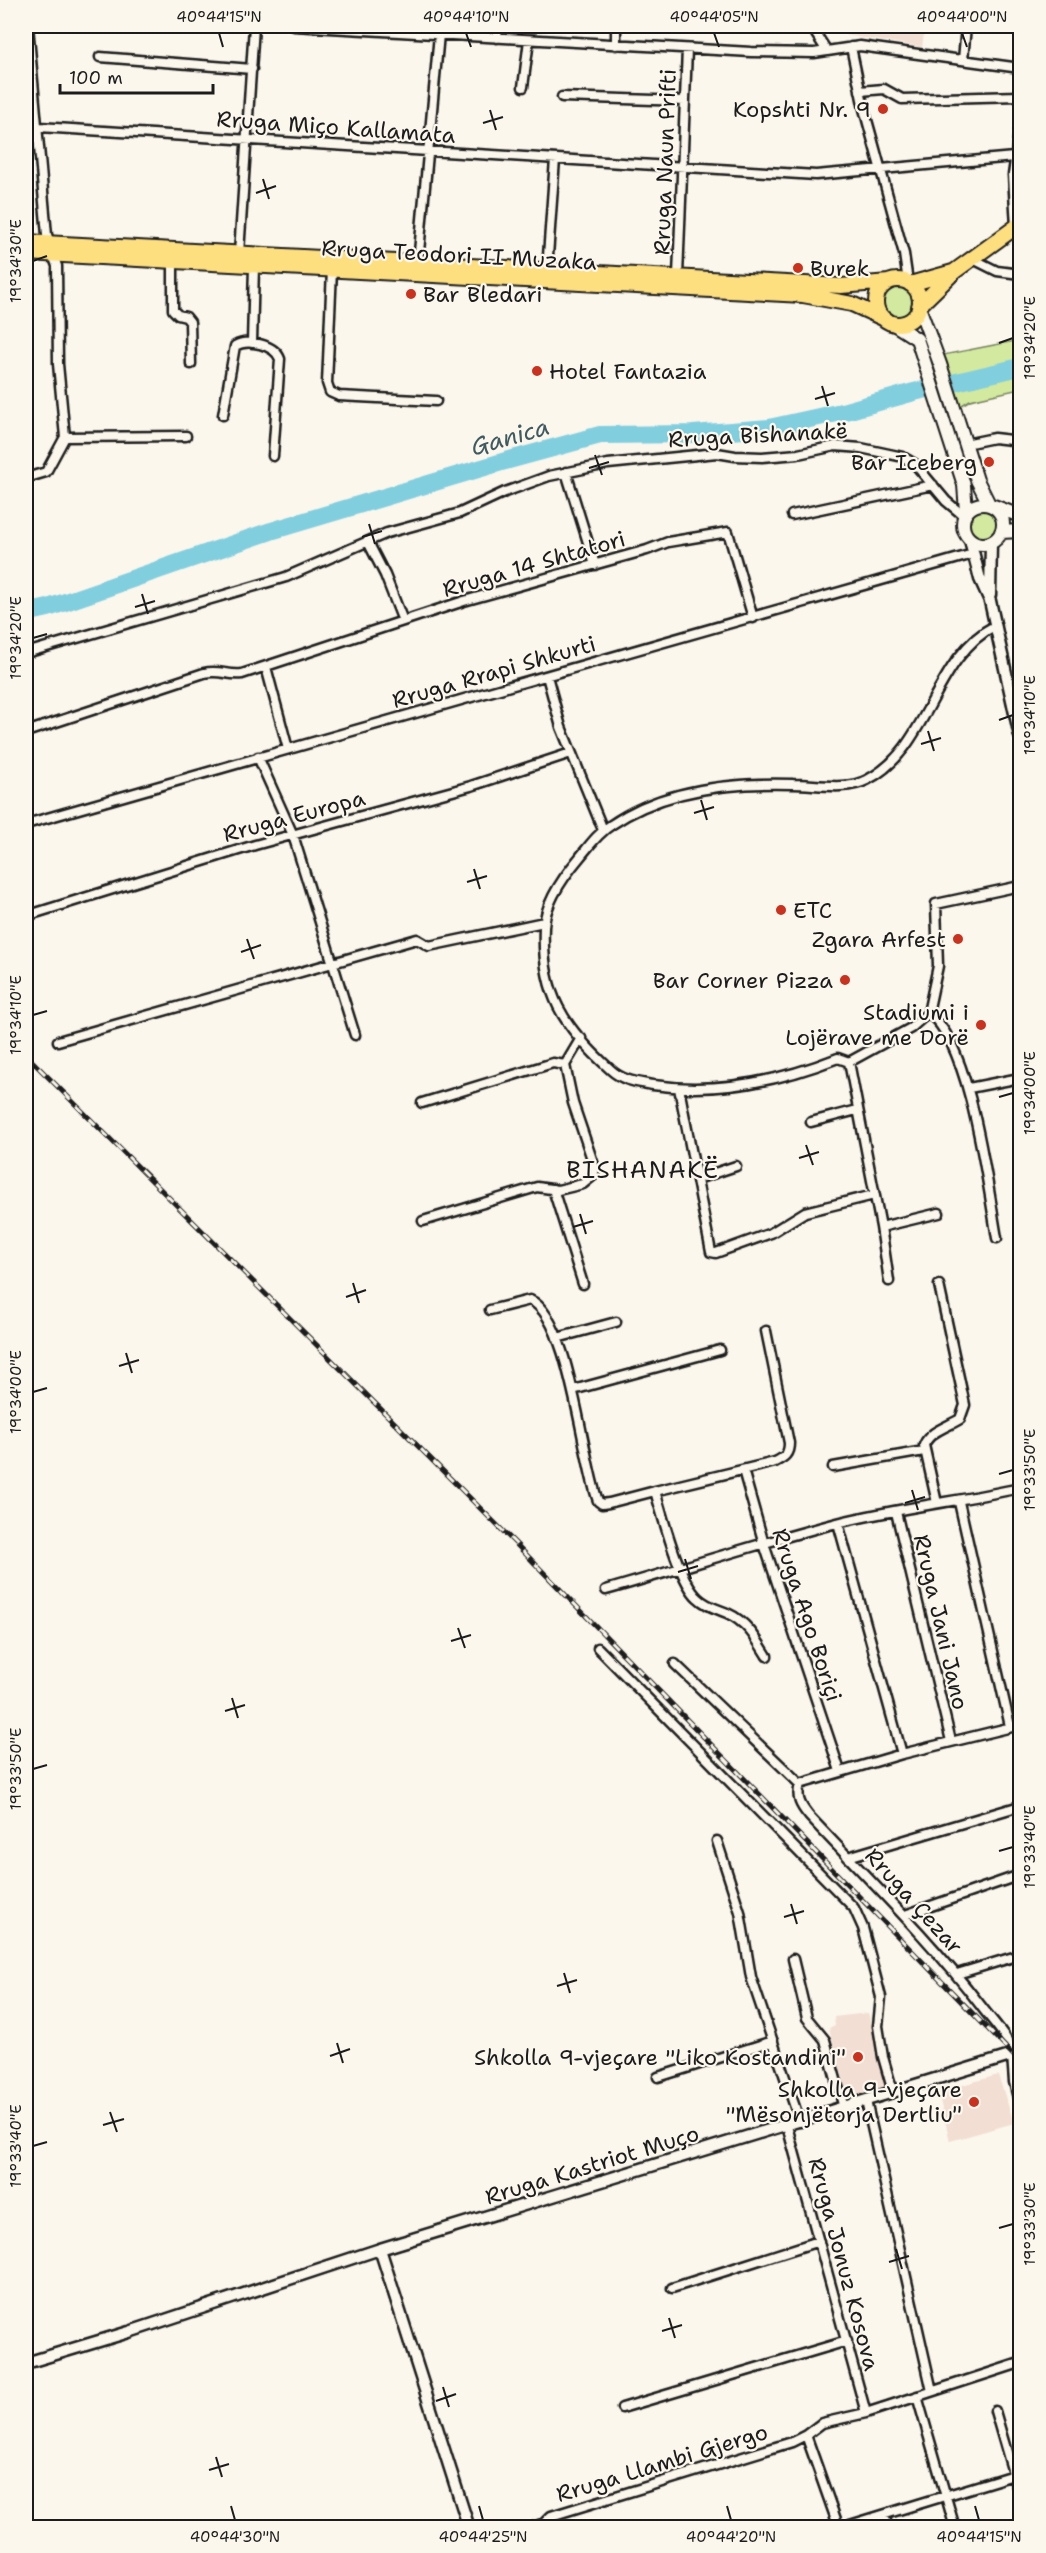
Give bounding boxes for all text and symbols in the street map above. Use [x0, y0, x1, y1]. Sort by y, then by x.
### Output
text: 40°44'15"N [176, 7, 262, 27]
text: 40°44'10"N [423, 7, 509, 27]
text: 40°44'05"N [669, 7, 759, 27]
text: 40°44'00"N [917, 7, 1007, 27]
scale bar [60, 57, 213, 95]
text: 100 m [69, 66, 123, 90]
street label: Rruga Naun Prifti [647, 68, 683, 256]
place label: Kopshti Nr. 9 [733, 95, 871, 124]
marker: Kopshti Nr. 9 [876, 102, 890, 116]
street label: Rruga Miço Kallamata [216, 104, 457, 150]
text: 19°34'30"E [6, 219, 26, 303]
street label: Rruga Teodori II Muzaka [321, 233, 598, 277]
place label: Burek [810, 254, 869, 283]
marker: Burek [791, 261, 805, 275]
place label: Bar Bledari [423, 280, 542, 309]
marker: Bar Bledari [404, 287, 418, 301]
text: 19°34'20"E [1020, 296, 1040, 380]
place label: Hotel Fantazia [549, 357, 707, 386]
marker: Hotel Fantazia [530, 364, 544, 378]
water label: Ganica [467, 411, 553, 463]
street label: Rruga Bishanakë [667, 416, 849, 454]
place label: Bar Iceberg [851, 448, 977, 477]
marker: Bar Iceberg [982, 455, 996, 469]
street label: Rruga 14 Shtatori [439, 524, 629, 604]
text: 19°34'20"E [6, 596, 26, 680]
street label: Rruga Rrapi Shkurti [389, 629, 599, 715]
text: 19°34'10"E [1020, 675, 1040, 755]
street label: Rruga Europa [220, 783, 369, 849]
place label: ETC [793, 896, 832, 925]
marker: ETC [774, 903, 788, 917]
place label: Zgara Arfest [812, 925, 946, 954]
marker: Zgara Arfest [951, 932, 965, 946]
place label: Bar Corner Pizza [653, 966, 833, 995]
marker: Bar Corner Pizza [838, 973, 852, 987]
text: 19°34'10"E [6, 975, 26, 1055]
place label: Stadiumi i Lojërave me Dorë [785, 998, 969, 1052]
marker: Stadiumi i Lojërave me Dorë [974, 1018, 988, 1032]
text: 19°34'00"E [1020, 1051, 1040, 1135]
district label: BISHANAKË [566, 1154, 720, 1186]
text: 19°34'00"E [6, 1350, 26, 1434]
text: 19°33'50"E [1020, 1429, 1040, 1511]
street label: Rruga Ago Boriçi [765, 1525, 849, 1705]
street label: Rruga Jani Jano [907, 1532, 975, 1712]
text: 19°33'50"E [6, 1728, 26, 1810]
text: 19°33'40"E [1020, 1805, 1040, 1889]
street label: Rruga Çezar [859, 1842, 969, 1960]
place label: Shkolla 9-vjeçare "Liko Kostandini" [474, 2043, 846, 2072]
marker: Shkolla 9-vjeçare "Liko Kostandini" [851, 2050, 865, 2064]
place label: Shkolla 9-vjeçare "Mësonjëtorja Dertliu" [726, 2075, 962, 2129]
marker: Shkolla 9-vjeçare "Mësonjëtorja Dertliu" [967, 2095, 981, 2109]
text: 19°33'40"E [6, 2104, 26, 2188]
street label: Rruga Kastriot Muço [481, 2119, 703, 2211]
street label: Rruga Jonuz Kosova [802, 2154, 886, 2374]
text: 19°33'30"E [1020, 2182, 1040, 2266]
street label: Rruga Llambi Gjergo [553, 2417, 771, 2509]
text: 40°44'30"N [190, 2527, 280, 2547]
text: 40°44'25"N [438, 2527, 528, 2547]
text: 40°44'20"N [686, 2527, 776, 2547]
text: 40°44'15"N [936, 2527, 1022, 2547]

